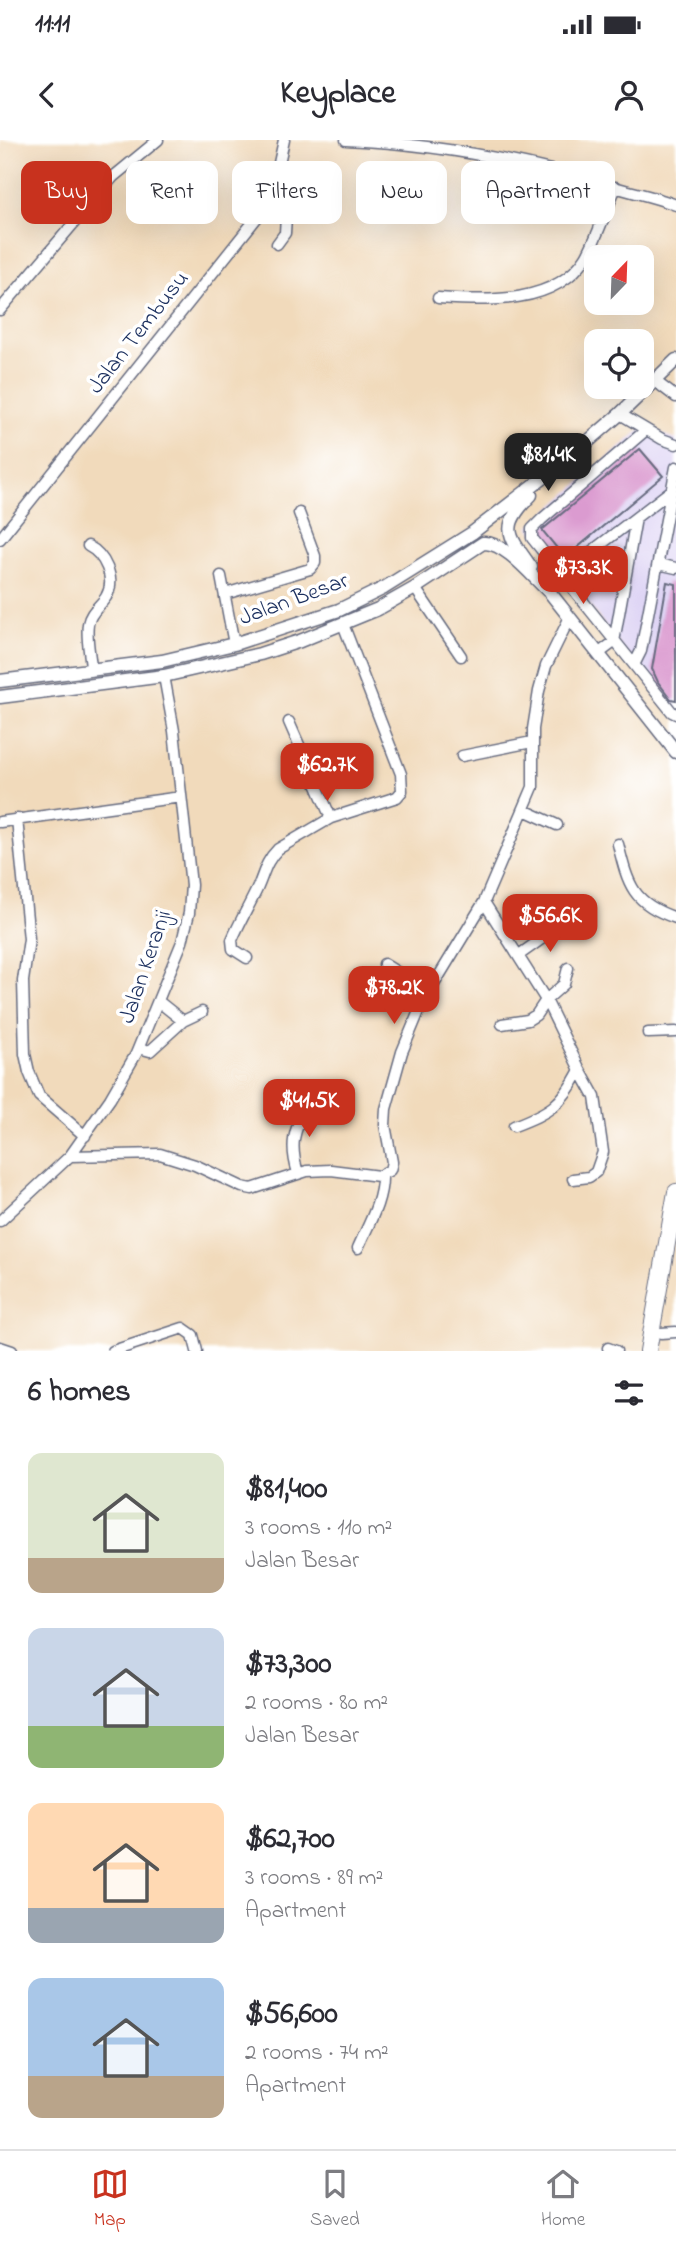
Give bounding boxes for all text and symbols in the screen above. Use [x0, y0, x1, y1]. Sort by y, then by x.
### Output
text: 11:11 [35, 6, 70, 44]
text: Keyplace [280, 71, 396, 118]
icon: back [28, 76, 66, 114]
icon: person [610, 76, 648, 114]
chip: Buy [21, 161, 112, 224]
chip: Rent [126, 161, 218, 224]
chip: Filters [232, 161, 342, 224]
chip: New [356, 161, 447, 224]
chip: Apartment [461, 161, 615, 224]
north arrow [584, 245, 654, 315]
map controls [584, 245, 654, 399]
street label: Jalan Tembusu [80, 264, 198, 402]
button: locate [584, 329, 654, 399]
pin: $81.4K [491, 434, 605, 493]
text: $81.4K [520, 439, 576, 472]
pin: $73.3K [526, 546, 640, 606]
text: $73.3K [554, 552, 612, 585]
street label: Jalan Besar [235, 565, 354, 635]
pin: $62.7K [270, 744, 384, 803]
text: $62.7K [297, 749, 357, 782]
pin: $56.6K [493, 894, 607, 954]
text: $56.6K [518, 900, 582, 933]
street label: Jalan Keranji [111, 906, 181, 1028]
pin: $78.2K [337, 966, 451, 1026]
text: $78.2K [364, 972, 424, 1005]
pin: $41.5K [252, 1080, 366, 1139]
text: $41.5K [279, 1085, 339, 1118]
text: 6 homes [28, 1371, 131, 1415]
icon: filters [610, 1374, 648, 1412]
text: $81,400 [245, 1468, 327, 1512]
icon: home [84, 1481, 168, 1565]
text: 3 rooms · 110 m² [245, 1512, 392, 1545]
text: Jalan Besar [245, 1545, 359, 1578]
text: $73,300 [245, 1643, 331, 1687]
icon: home [84, 1656, 168, 1740]
text: 2 rooms · 80 m² [245, 1687, 388, 1720]
text: Jalan Besar [245, 1720, 359, 1753]
text: $62,700 [245, 1818, 335, 1862]
icon: home [84, 1831, 168, 1915]
text: 3 rooms · 89 m² [245, 1862, 383, 1895]
text: Apartment [245, 1895, 346, 1928]
text: $56,600 [245, 1993, 338, 2037]
icon: home [84, 2006, 168, 2090]
text: 2 rooms · 74 m² [245, 2037, 389, 2070]
text: Apartment [245, 2070, 346, 2103]
tab: Map [91, 2165, 129, 2234]
tab: Saved [310, 2165, 360, 2234]
tab: Home [541, 2165, 585, 2234]

